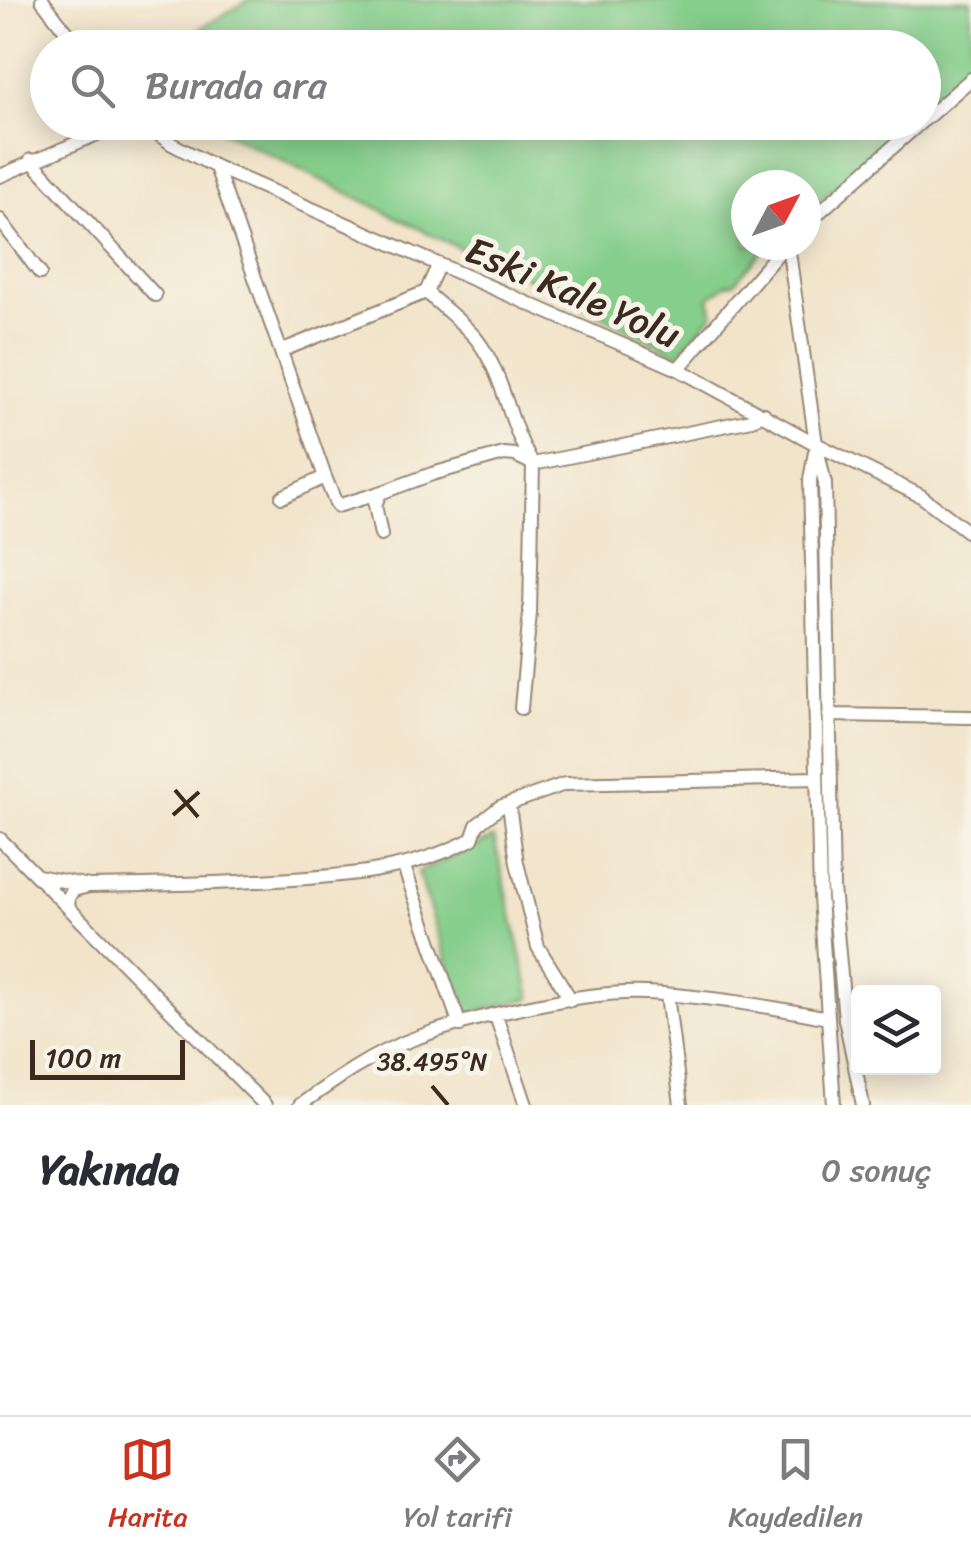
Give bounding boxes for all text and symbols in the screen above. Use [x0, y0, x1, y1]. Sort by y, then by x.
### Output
search box [30, 30, 941, 140]
text: Burada ara [145, 52, 327, 119]
icon: search [65, 58, 120, 113]
north arrow [731, 170, 821, 260]
street label: Eski Kale Yolu [455, 217, 691, 368]
map controls [851, 985, 941, 1075]
button: layers [851, 985, 941, 1075]
text: 100 m [45, 1033, 121, 1082]
scale bar [30, 1035, 185, 1080]
text: 38.495°N [377, 1039, 488, 1084]
text: Yakında [40, 1133, 180, 1207]
text: 0 sonuç [821, 1142, 931, 1199]
tab: Harita [108, 1432, 188, 1541]
tab: Yol tarifi [404, 1432, 512, 1541]
tab: Kaydedilen [728, 1432, 863, 1541]

